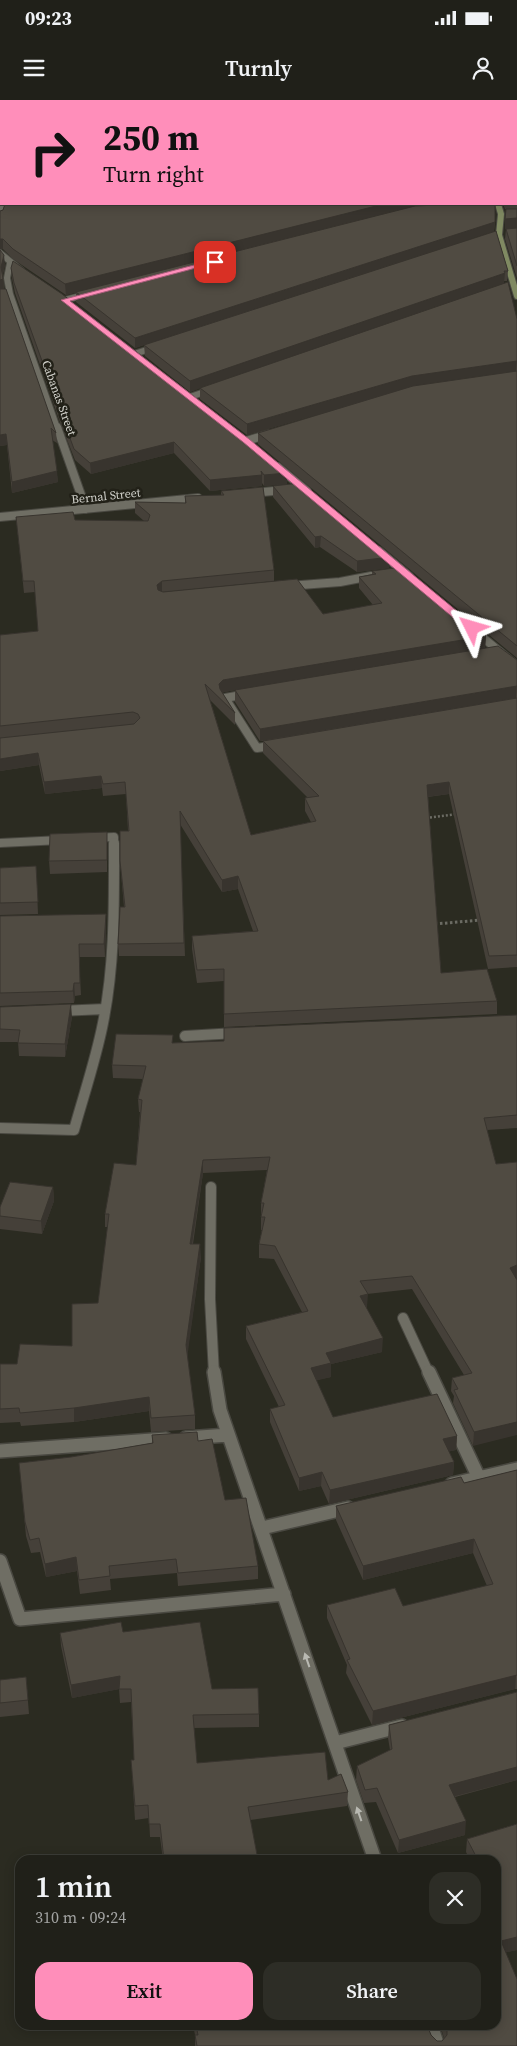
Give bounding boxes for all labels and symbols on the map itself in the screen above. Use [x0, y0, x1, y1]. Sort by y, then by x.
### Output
pin [194, 241, 236, 283]
street label: Cabanas Street [38, 358, 80, 438]
street label: Bernal Street [71, 484, 141, 508]
position arrow [445, 601, 497, 653]
one-way arrow [303, 1652, 311, 1667]
one-way arrow [355, 1806, 363, 1821]

